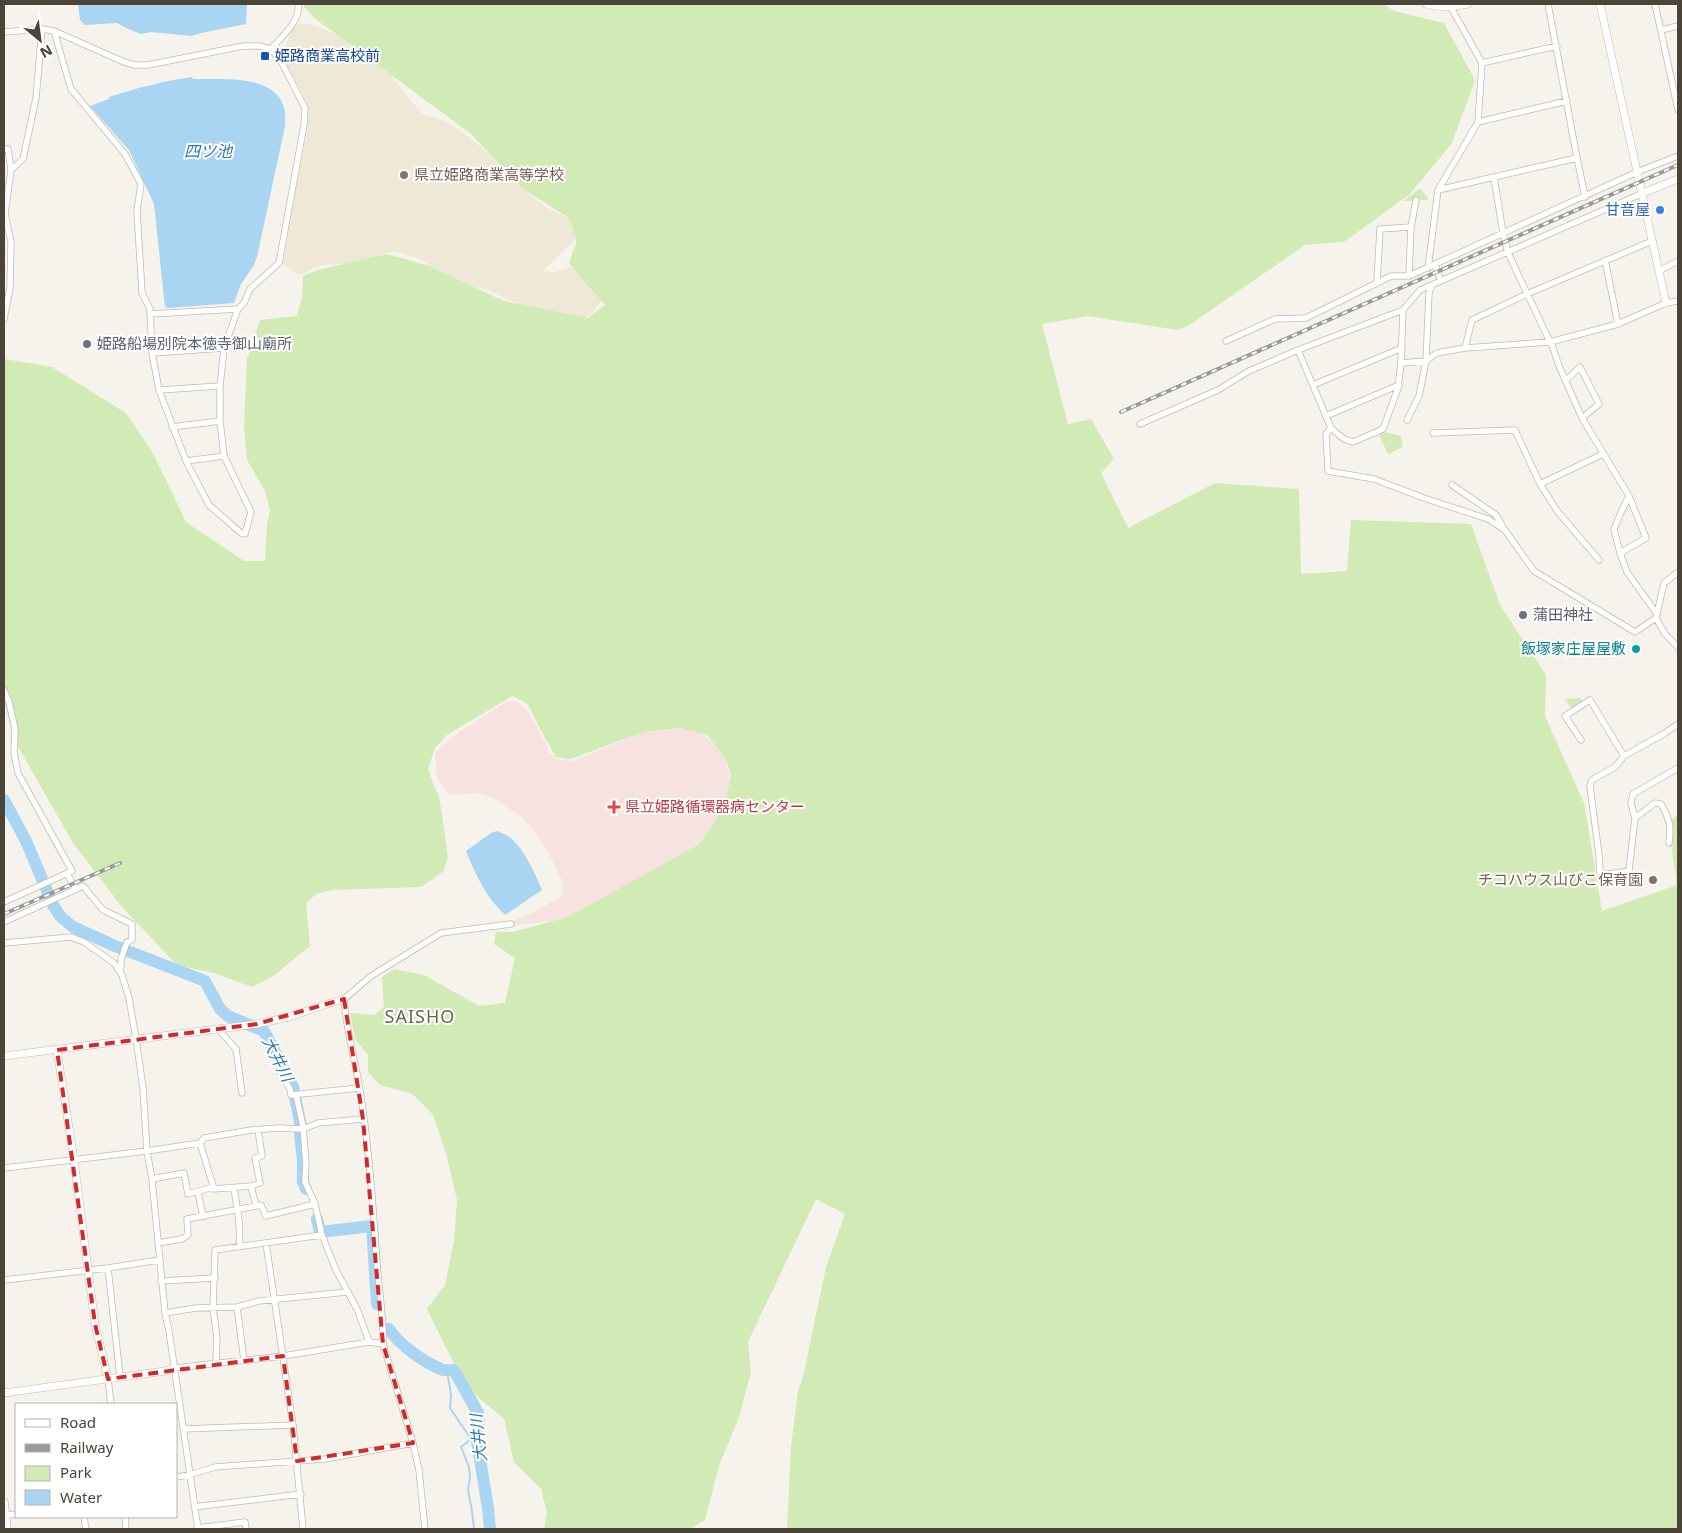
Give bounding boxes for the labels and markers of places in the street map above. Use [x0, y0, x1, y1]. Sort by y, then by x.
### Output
place label: 姫路商業高校前 [275, 45, 380, 65]
marker: 姫路商業高校前 [259, 50, 271, 62]
place label: 県立姫路商業高等学校 [414, 164, 564, 184]
marker: 県立姫路商業高等学校 [398, 169, 410, 181]
place label: 甘音屋 [1605, 199, 1650, 219]
marker: 甘音屋 [1654, 204, 1666, 216]
place label: 姫路船場別院本徳寺御山廟所 [97, 333, 292, 353]
marker: 姫路船場別院本徳寺御山廟所 [81, 338, 93, 350]
place label: 蒲田神社 [1533, 604, 1593, 624]
marker: 蒲田神社 [1517, 609, 1529, 621]
place label: 飯塚家庄屋屋敷 [1521, 638, 1626, 658]
marker: 飯塚家庄屋屋敷 [1630, 643, 1642, 655]
place label: 県立姫路循環器病センター [625, 796, 805, 816]
marker: 県立姫路循環器病センター [607, 800, 621, 814]
place label: チコハウス山びこ保育園 [1478, 869, 1643, 889]
marker: チコハウス山びこ保育園 [1647, 874, 1659, 886]

